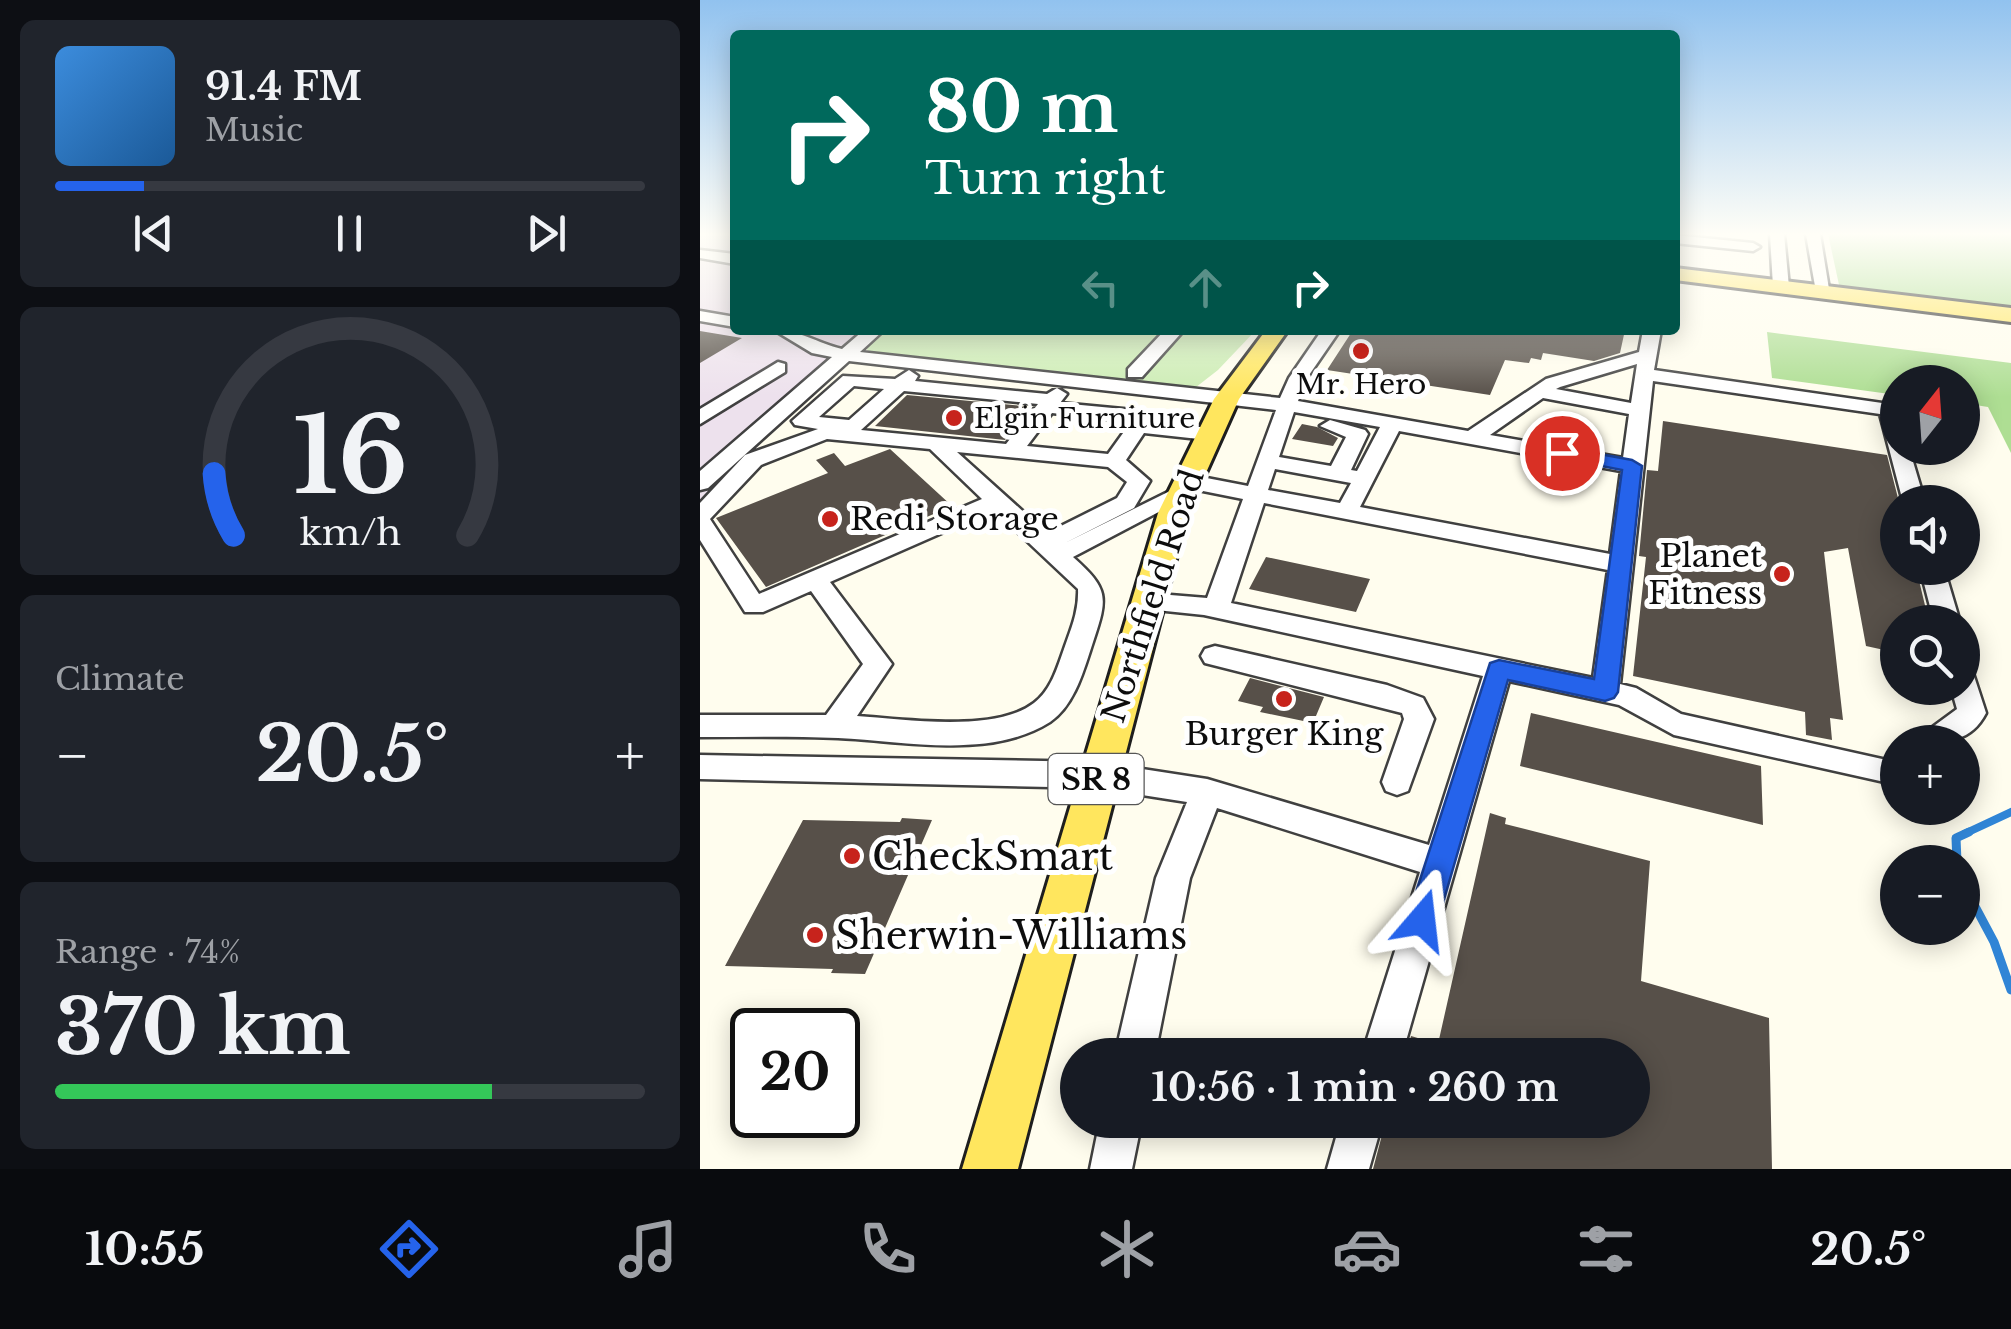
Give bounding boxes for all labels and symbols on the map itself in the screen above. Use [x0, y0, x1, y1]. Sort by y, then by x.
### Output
marker: Mr. Hero [1350, 340, 1372, 362]
north arrow [1880, 365, 1980, 465]
place label: Mr. Hero [1296, 367, 1426, 402]
place label: Elgin Furniture [974, 401, 1195, 436]
marker: Elgin Furniture [943, 407, 965, 429]
pin [1520, 411, 1605, 496]
street label: Northfield Road [1093, 464, 1213, 728]
place label: Redi Storage [850, 499, 1059, 539]
marker: Redi Storage [819, 508, 841, 530]
place label: Planet Fitness [1648, 536, 1762, 613]
marker: Planet Fitness [1771, 563, 1793, 585]
marker: Burger King [1273, 688, 1295, 710]
place label: Burger King [1184, 714, 1384, 754]
road number: SR 8 [1048, 754, 1144, 804]
place label: CheckSmart [872, 833, 1114, 880]
marker: CheckSmart [841, 845, 863, 867]
position arrow [1370, 868, 1474, 972]
place label: Sherwin-Williams [835, 912, 1187, 959]
marker: Sherwin-Williams [804, 924, 826, 946]
speed limit sign: 20 [730, 1008, 860, 1138]

